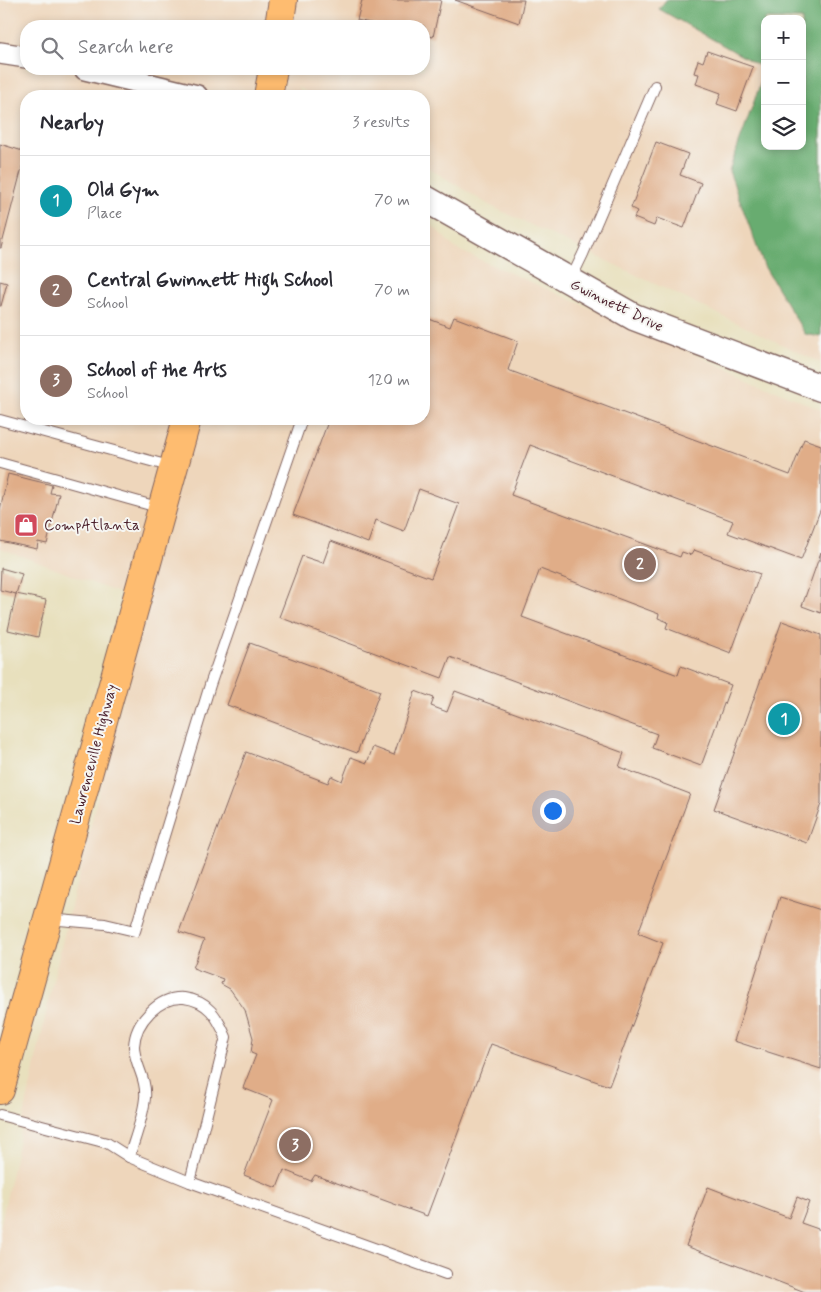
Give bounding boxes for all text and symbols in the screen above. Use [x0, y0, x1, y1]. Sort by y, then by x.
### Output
map controls [761, 15, 806, 150]
button: + [761, 15, 806, 60]
search box [20, 20, 430, 75]
icon: search [38, 34, 66, 62]
text: Search here [78, 35, 174, 60]
button: − [761, 60, 806, 105]
button: layers [761, 105, 806, 150]
text: Nearby [40, 109, 104, 137]
text: 3 results [352, 112, 410, 133]
text: Old Gym [87, 178, 159, 203]
text: 1 [52, 190, 60, 211]
text: 70 m [374, 190, 410, 211]
text: Place [87, 203, 122, 224]
text: Central Gwinnett High School [87, 268, 333, 293]
street label: Gwinnett Drive [567, 275, 667, 337]
text: 2 [52, 280, 60, 301]
text: 70 m [374, 280, 410, 301]
text: School [87, 293, 128, 314]
text: School of the Arts [87, 358, 227, 383]
text: 3 [52, 370, 60, 391]
text: 120 m [368, 370, 410, 391]
text: School [87, 383, 128, 404]
shop icon: CompAtlanta [13, 512, 39, 538]
place label: CompAtlanta [44, 516, 140, 536]
pin: 2 [624, 545, 656, 583]
street label: Lawrenceville Highway [66, 682, 122, 826]
pin: 1 [768, 700, 800, 738]
your location [540, 798, 566, 824]
pin: 3 [279, 1126, 311, 1164]

